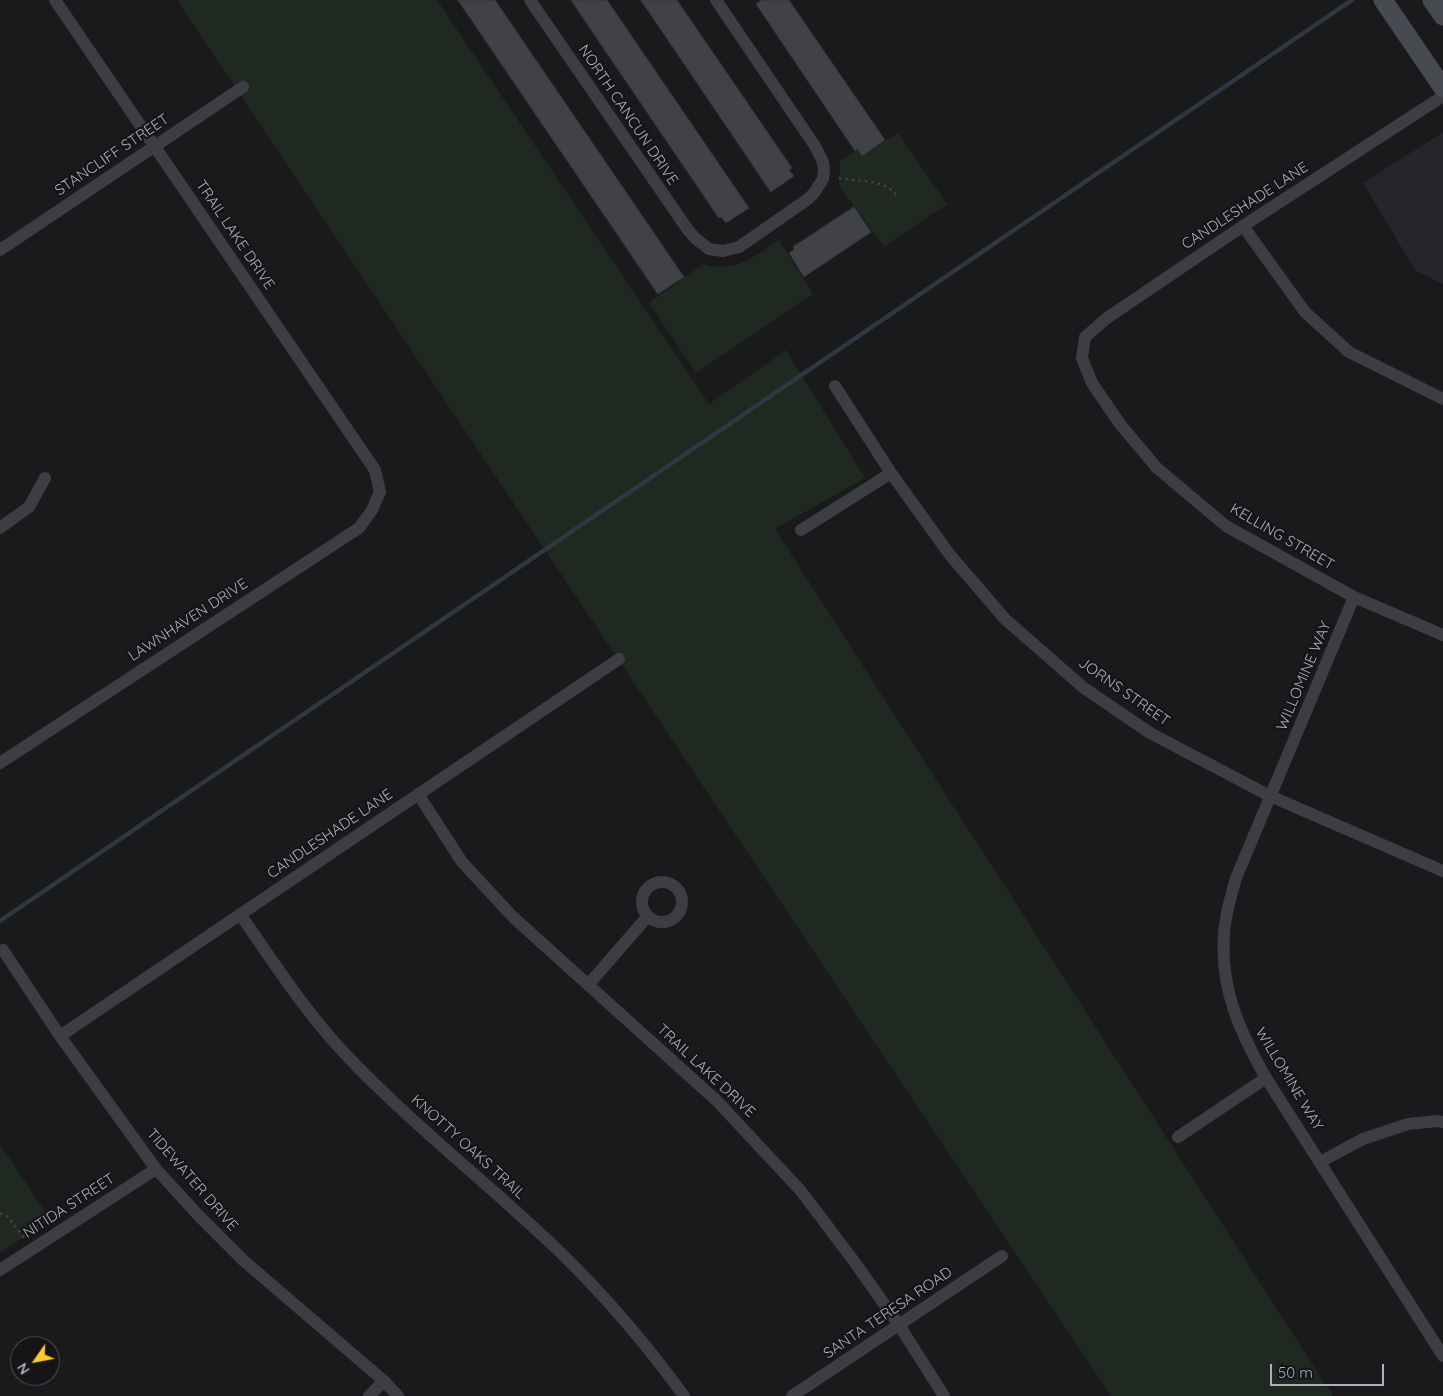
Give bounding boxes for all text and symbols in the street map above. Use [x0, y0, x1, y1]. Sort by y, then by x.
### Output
street label: NORTH CANCUN DRIVE [574, 41, 682, 189]
street label: STANCLIFF STREET [52, 110, 172, 200]
street label: CANDLESHADE LANE [1178, 158, 1312, 254]
street label: TRAIL LAKE DRIVE [192, 177, 278, 293]
street label: KELLING STREET [1227, 500, 1337, 574]
street label: LAWNHAVEN DRIVE [125, 575, 251, 665]
street label: WILLOMINE WAY [1273, 619, 1335, 733]
street label: JORNS STREET [1075, 654, 1173, 730]
street label: CANDLESHADE LANE [264, 785, 396, 883]
street label: TRAIL LAKE DRIVE [653, 1021, 759, 1121]
street label: WILLOMINE WAY [1251, 1024, 1327, 1134]
street label: KNOTTY OAKS TRAIL [407, 1091, 529, 1203]
street label: TIDEWATER DRIVE [143, 1125, 241, 1235]
street label: NITIDA STREET [20, 1170, 118, 1242]
street label: SANTA TERESA ROAD [820, 1263, 956, 1363]
north arrow [10, 1336, 60, 1386]
scale bar [1273, 1354, 1387, 1386]
text: N [13, 1359, 34, 1378]
text: 50 m [1278, 1363, 1313, 1382]

